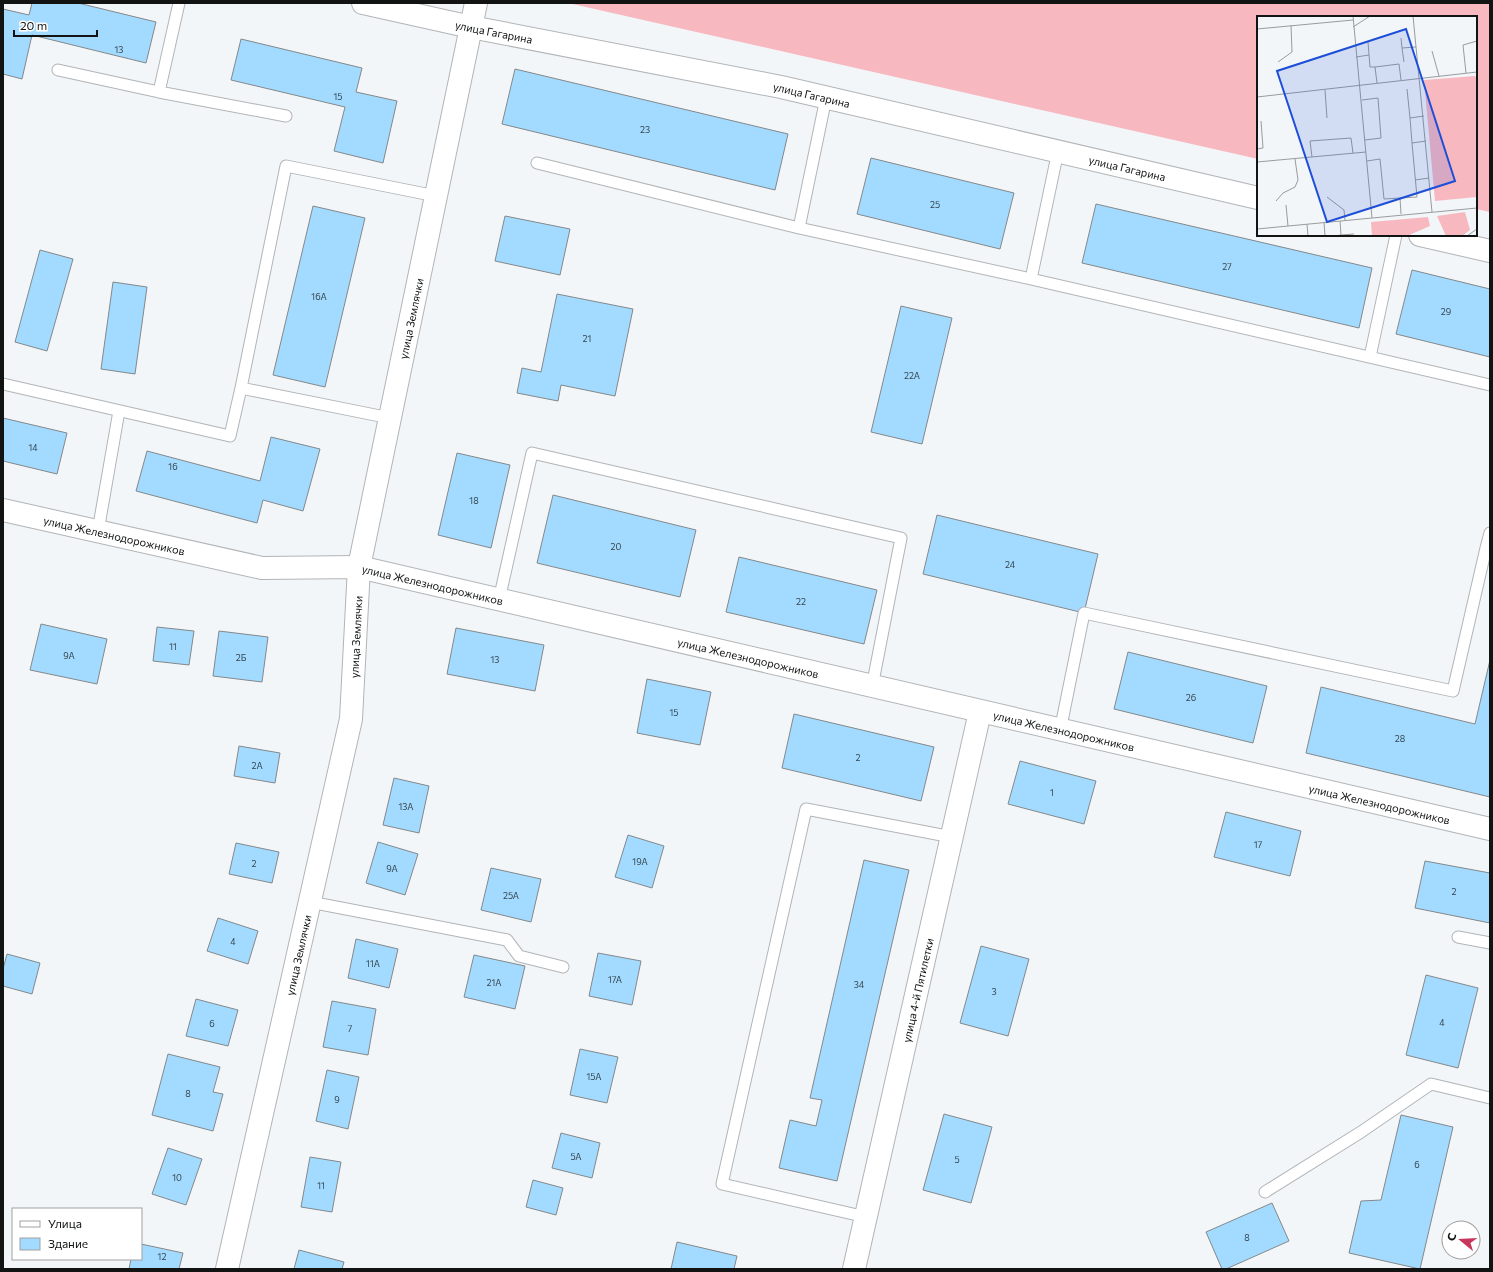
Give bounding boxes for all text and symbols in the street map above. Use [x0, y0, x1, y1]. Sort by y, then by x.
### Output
scale bar [14, 12, 97, 38]
inset map [1257, 16, 1477, 236]
street label: улица Гагарина [454, 17, 534, 45]
text: 20 m [20, 18, 47, 32]
house number: 13 [115, 44, 123, 55]
street label: улица Гагарина [772, 79, 851, 109]
house number: 15 [333, 91, 343, 102]
house number: 23 [640, 124, 650, 135]
street label: улица Гагарина [1088, 152, 1167, 183]
house number: 25 [930, 199, 940, 210]
house number: 27 [1222, 261, 1232, 272]
street label: улица Землячки [396, 277, 425, 360]
house number: 16А [311, 291, 327, 302]
house number: 29 [1441, 306, 1451, 317]
house number: 21 [583, 333, 591, 344]
house number: 22А [904, 370, 920, 381]
house number: 14 [28, 442, 38, 453]
house number: 16 [168, 461, 178, 472]
house number: 18 [469, 495, 479, 506]
street label: улица Железнодорожников [42, 513, 186, 557]
house number: 20 [611, 541, 622, 552]
house number: 24 [1005, 559, 1016, 570]
street label: улица Железнодорожников [361, 561, 505, 607]
street label: улица Землячки [347, 595, 364, 678]
house number: 22 [796, 596, 806, 607]
street label: улица Железнодорожников [676, 635, 820, 680]
house number: 11 [169, 641, 177, 652]
house number: 9А [63, 650, 75, 661]
house number: 2Б [236, 652, 247, 663]
house number: 13 [491, 654, 499, 665]
house number: 26 [1186, 692, 1196, 703]
house number: 15 [669, 707, 679, 718]
street label: улица Железнодорожников [992, 708, 1136, 753]
house number: 28 [1395, 733, 1405, 744]
house number: 2 [856, 752, 861, 763]
house number: 2А [251, 760, 263, 771]
street label: улица Железнодорожников [1308, 781, 1452, 826]
house number: 1 [1050, 787, 1054, 798]
house number: 13А [399, 801, 414, 812]
house number: 17 [1254, 839, 1263, 850]
house number: 19А [632, 856, 648, 867]
house number: 2 [252, 858, 257, 869]
house number: 9А [386, 863, 398, 874]
house number: 2 [1452, 886, 1457, 897]
house number: 25А [503, 890, 519, 901]
street label: улица Землячки [282, 913, 313, 997]
house number: 4 [230, 936, 236, 947]
street label: улица 4-й Пятилетки [899, 936, 935, 1044]
house number: 11А [366, 958, 380, 969]
house number: 17А [608, 974, 622, 985]
house number: 21А [486, 977, 502, 988]
house number: 34 [854, 979, 865, 990]
house number: 3 [991, 986, 997, 997]
house number: 4 [1439, 1017, 1445, 1028]
house number: 6 [209, 1018, 215, 1029]
house number: 7 [348, 1023, 353, 1034]
house number: 15А [586, 1071, 602, 1082]
house number: 8 [185, 1088, 191, 1099]
house number: 9 [334, 1094, 340, 1105]
house number: 5А [570, 1151, 582, 1162]
house number: 5 [954, 1154, 960, 1165]
house number: 6 [1414, 1159, 1420, 1170]
house number: 10 [172, 1172, 182, 1183]
house number: 11 [317, 1180, 325, 1191]
legend [12, 1208, 142, 1260]
text: Улица [48, 1216, 82, 1230]
north arrow [1441, 1220, 1481, 1260]
text: С [1444, 1231, 1459, 1242]
house number: 8 [1244, 1232, 1250, 1243]
text: Здание [48, 1236, 88, 1250]
house number: 12 [158, 1251, 166, 1262]

